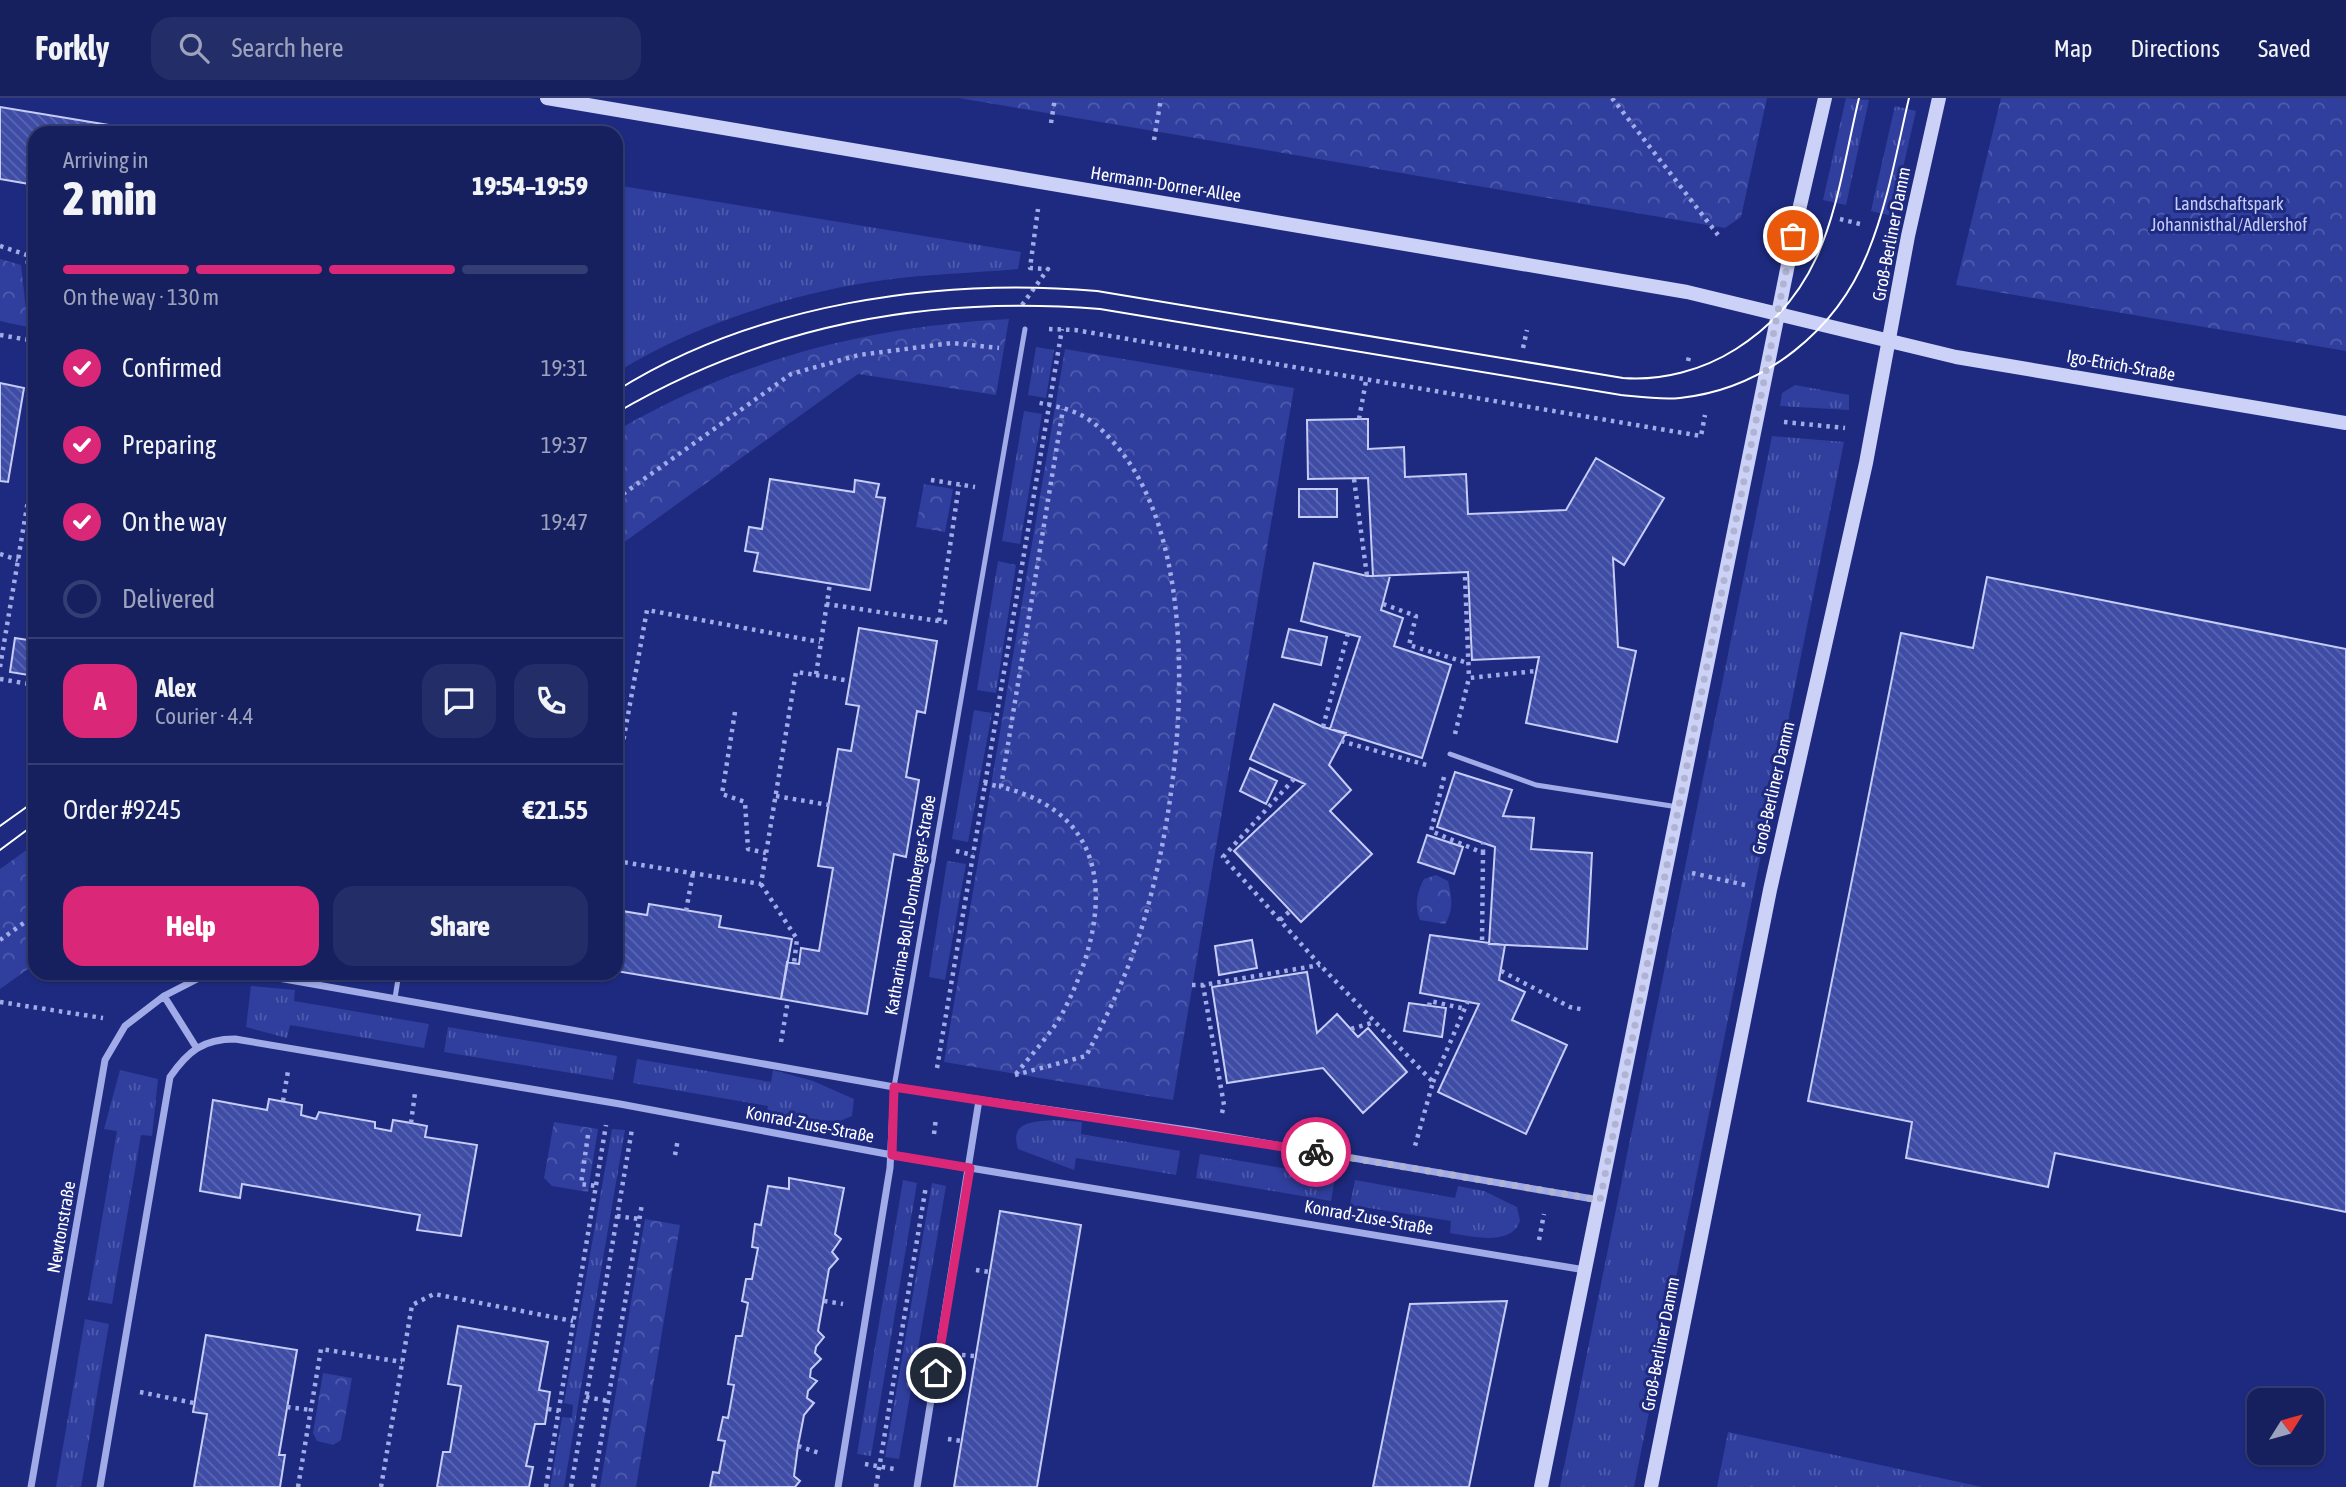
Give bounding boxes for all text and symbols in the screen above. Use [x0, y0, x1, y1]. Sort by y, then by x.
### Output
search box [151, 17, 641, 80]
text: Forkly [35, 29, 109, 67]
icon: search [175, 29, 213, 67]
text: Search here [231, 33, 344, 63]
text: Map [2054, 35, 2092, 62]
text: Directions [2130, 35, 2220, 62]
text: Saved [2258, 35, 2311, 62]
text: Arriving in [63, 147, 149, 173]
street label: Hermann-Dorner-Allee [1089, 162, 1243, 206]
street label: Groß-Berliner Damm [1868, 165, 1914, 303]
text: 19:54–19:59 [472, 171, 588, 201]
text: 2 min [63, 172, 157, 225]
park label: Landschaftspark Johannisthal/Adlershof [2151, 193, 2307, 235]
pin [1763, 206, 1823, 266]
icon: bag [1774, 217, 1812, 255]
text: On the way · 130 m [63, 284, 219, 310]
street label: Igo-Etrich-Straße [2065, 345, 2177, 385]
icon: check [63, 349, 101, 387]
text: Confirmed [122, 353, 222, 383]
text: 19:31 [541, 355, 588, 381]
icon: check [63, 426, 101, 464]
text: Preparing [122, 430, 216, 460]
text: 19:37 [541, 432, 588, 458]
icon: check [63, 503, 101, 541]
text: On the way [122, 507, 227, 537]
text: 19:47 [541, 509, 588, 535]
text: Delivered [122, 584, 215, 614]
button: chat [422, 664, 496, 738]
button: phone [514, 664, 588, 738]
text: Alex [155, 673, 196, 703]
text: A [94, 686, 106, 716]
text: Courier · 4.4 [155, 703, 254, 729]
street label: Groß-Berliner Damm [1747, 719, 1799, 857]
street label: Katharina-Boll-Dornberger-Straße [880, 793, 940, 1017]
text: Order #9245 [63, 795, 182, 825]
text: €21.55 [523, 795, 588, 825]
button: Help [63, 886, 319, 966]
button: Share [333, 886, 588, 966]
street label: Konrad-Zuse-Straße [744, 1101, 876, 1147]
courier [1281, 1117, 1351, 1187]
icon: bike [1297, 1133, 1335, 1171]
street label: Newtonstraße [43, 1179, 79, 1275]
street label: Konrad-Zuse-Straße [1303, 1195, 1435, 1239]
street label: Groß-Berliner Damm [1637, 1275, 1683, 1413]
pin [906, 1343, 966, 1403]
icon: home [917, 1354, 955, 1392]
north arrow [2247, 1388, 2324, 1465]
map controls [2247, 1388, 2324, 1465]

